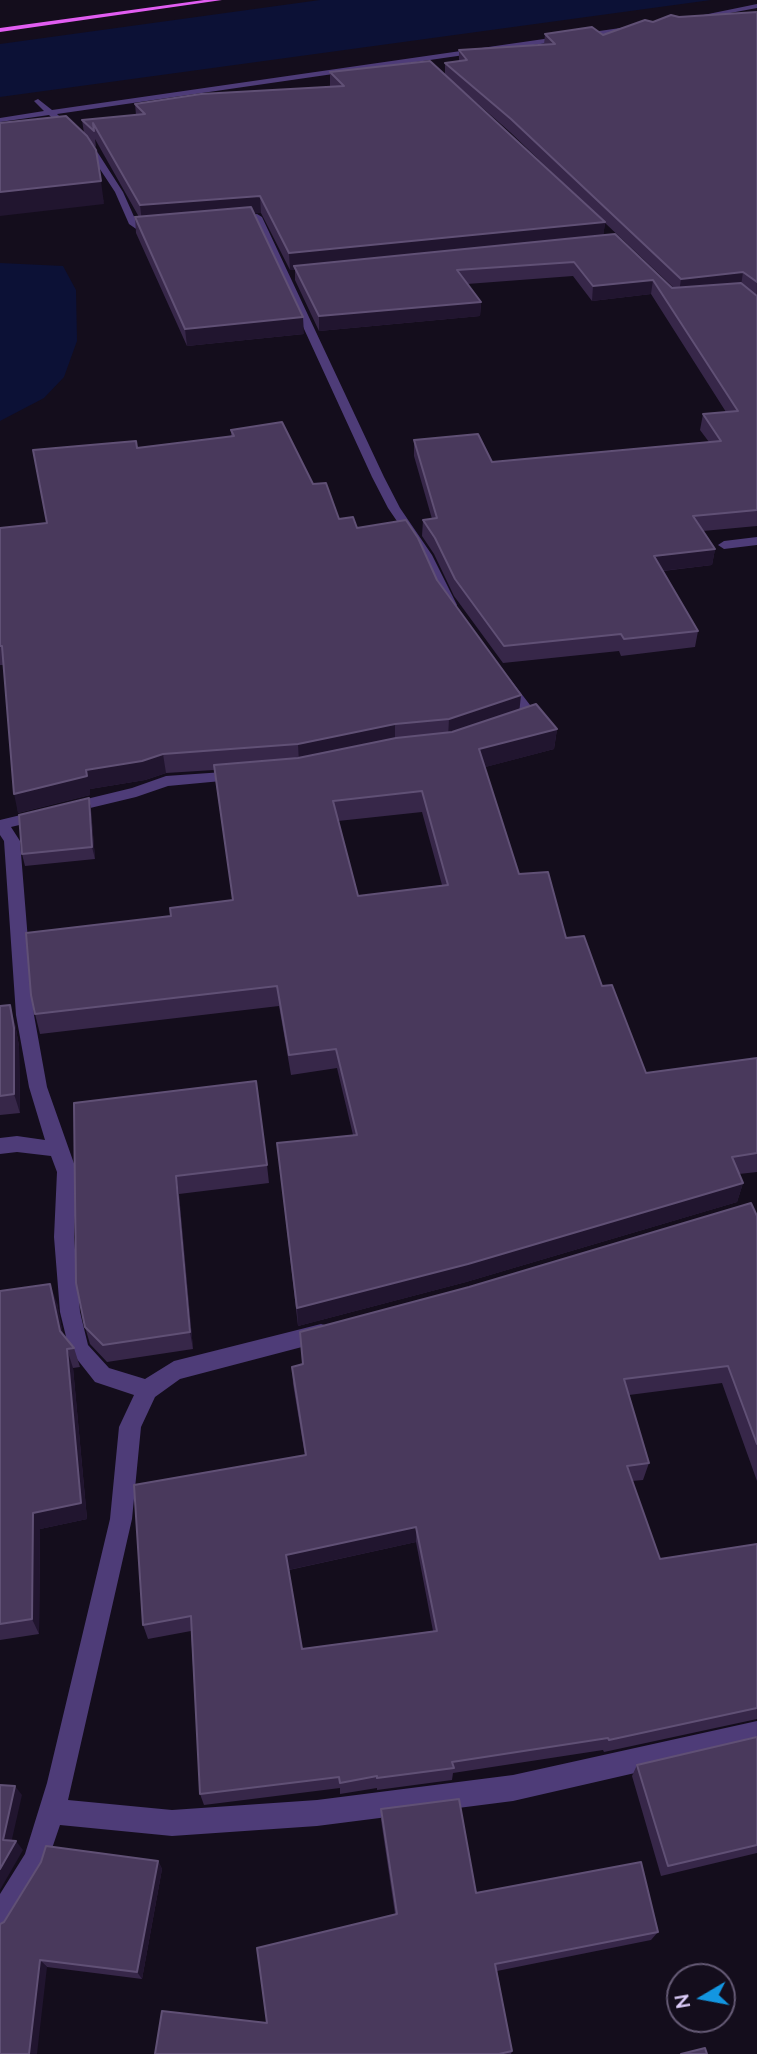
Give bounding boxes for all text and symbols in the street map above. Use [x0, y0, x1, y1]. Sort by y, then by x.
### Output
north arrow [666, 1963, 736, 2033]
text: N [669, 1992, 695, 2010]

